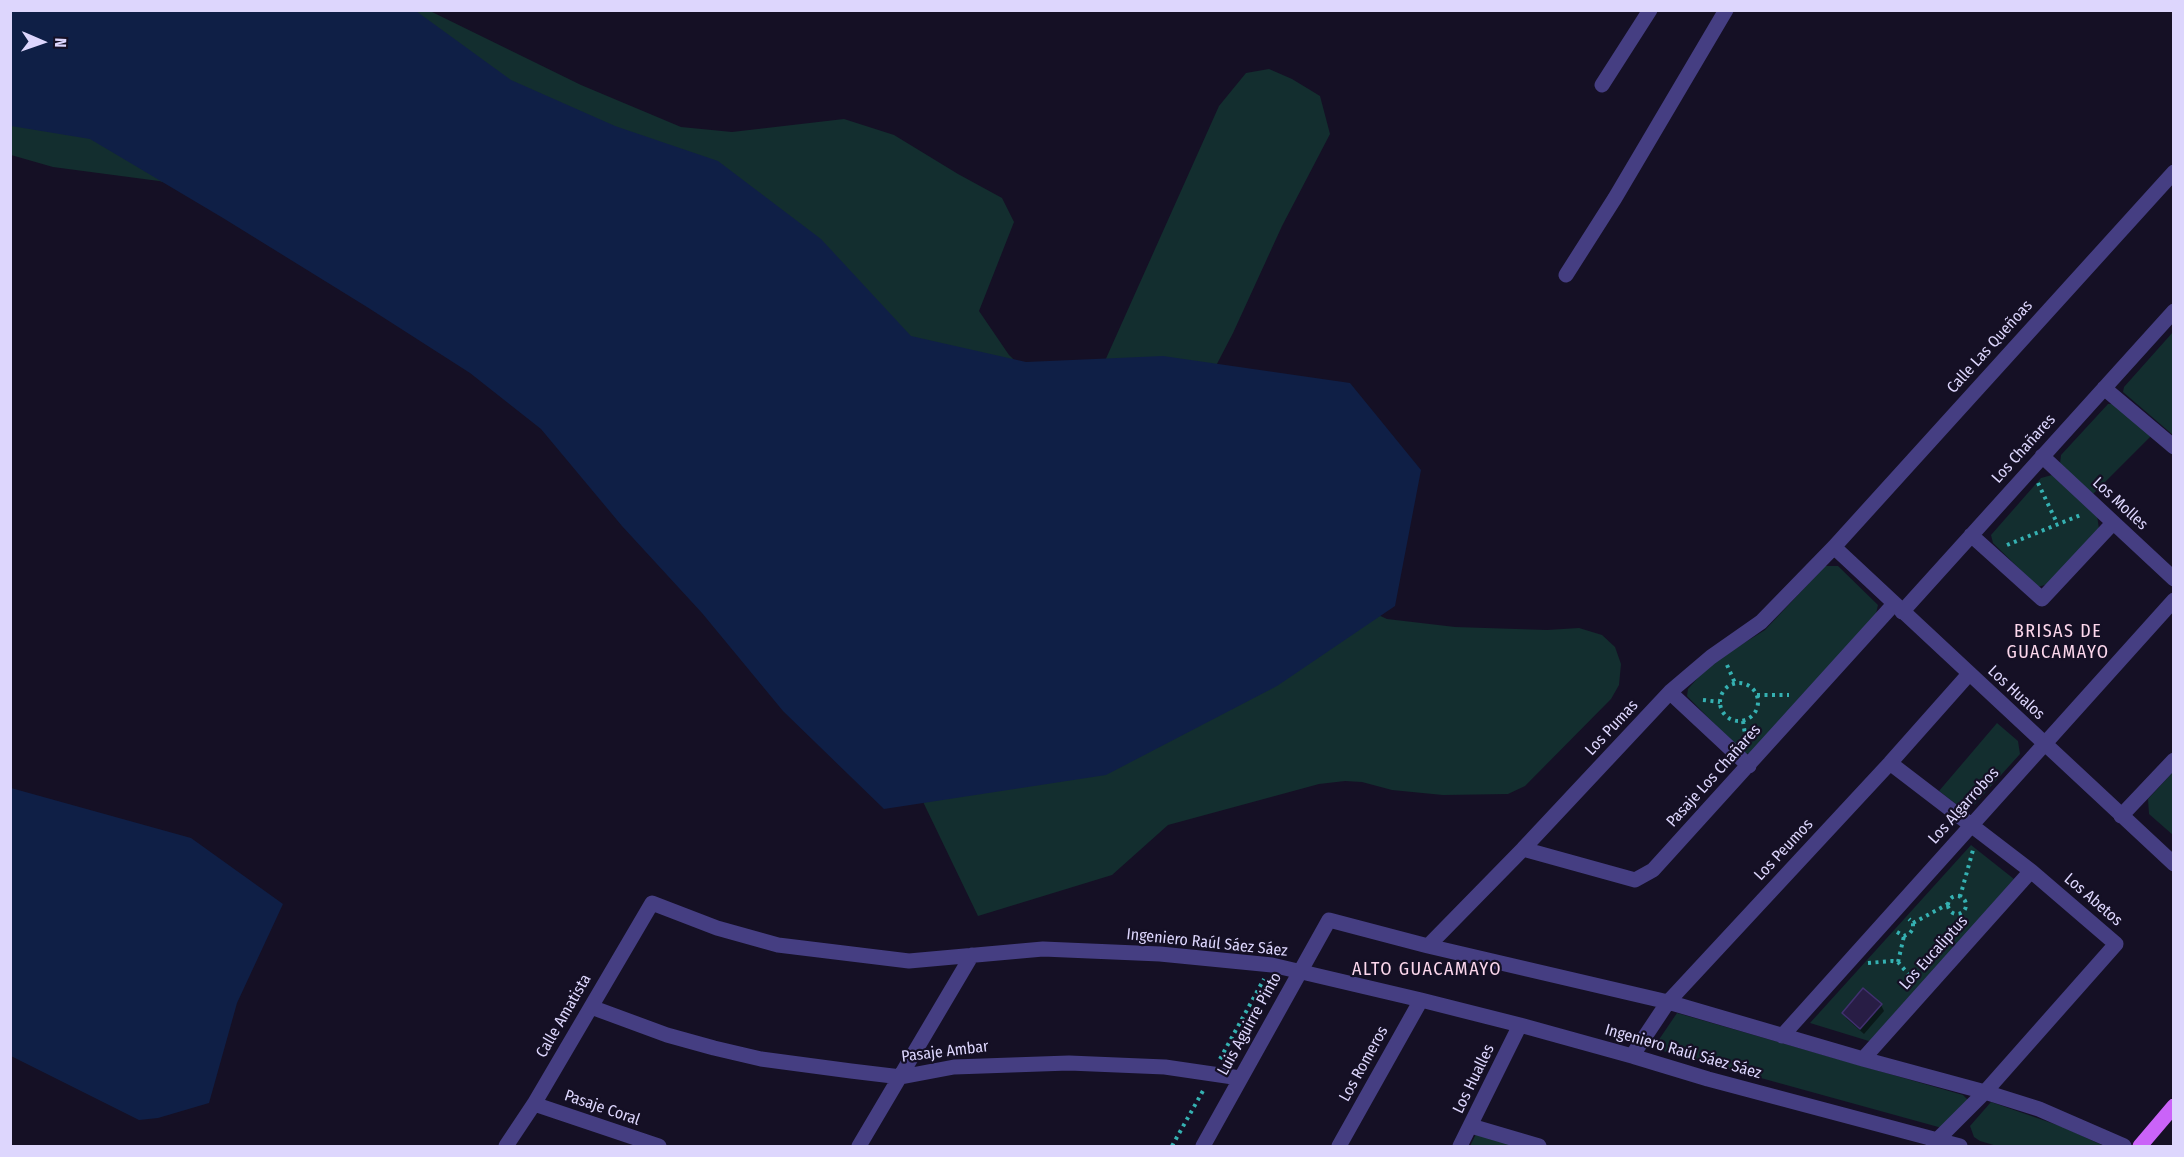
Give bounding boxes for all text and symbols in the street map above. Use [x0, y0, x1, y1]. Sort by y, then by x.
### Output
north arrow [12, 12, 72, 72]
text: N [51, 38, 70, 48]
street label: Calle Las Queñoas [1943, 297, 2037, 397]
street label: Los Chañares [1988, 411, 2060, 487]
street label: Los Molles [2088, 474, 2152, 534]
district label: BRISAS DE GUACAMAYO [2006, 621, 2110, 664]
street label: Los Hualos [1984, 662, 2048, 724]
street label: Los Pumas [1581, 696, 1643, 760]
street label: Pasaje Los Chañares [1663, 721, 1765, 831]
street label: Los Algarrobos [1925, 764, 2003, 848]
street label: Los Peumos [1751, 815, 1817, 885]
street label: Los Abetos [2060, 870, 2126, 930]
street label: Los Eucaliptus [1896, 912, 1972, 994]
street label: Ingeniero Raúl Sáez Sáez [1126, 925, 1288, 961]
district label: ALTO GUACAMAYO [1352, 959, 1502, 981]
street label: Luis Aguirre Pinto [1214, 969, 1286, 1079]
street label: Calle Amatista [532, 971, 596, 1061]
street label: Ingeniero Raúl Sáez Sáez [1603, 1020, 1763, 1084]
street label: Los Romeros [1335, 1023, 1393, 1105]
street label: Pasaje Ambar [900, 1037, 990, 1067]
street label: Los Hualles [1449, 1041, 1499, 1117]
street label: Pasaje Coral [562, 1086, 642, 1130]

